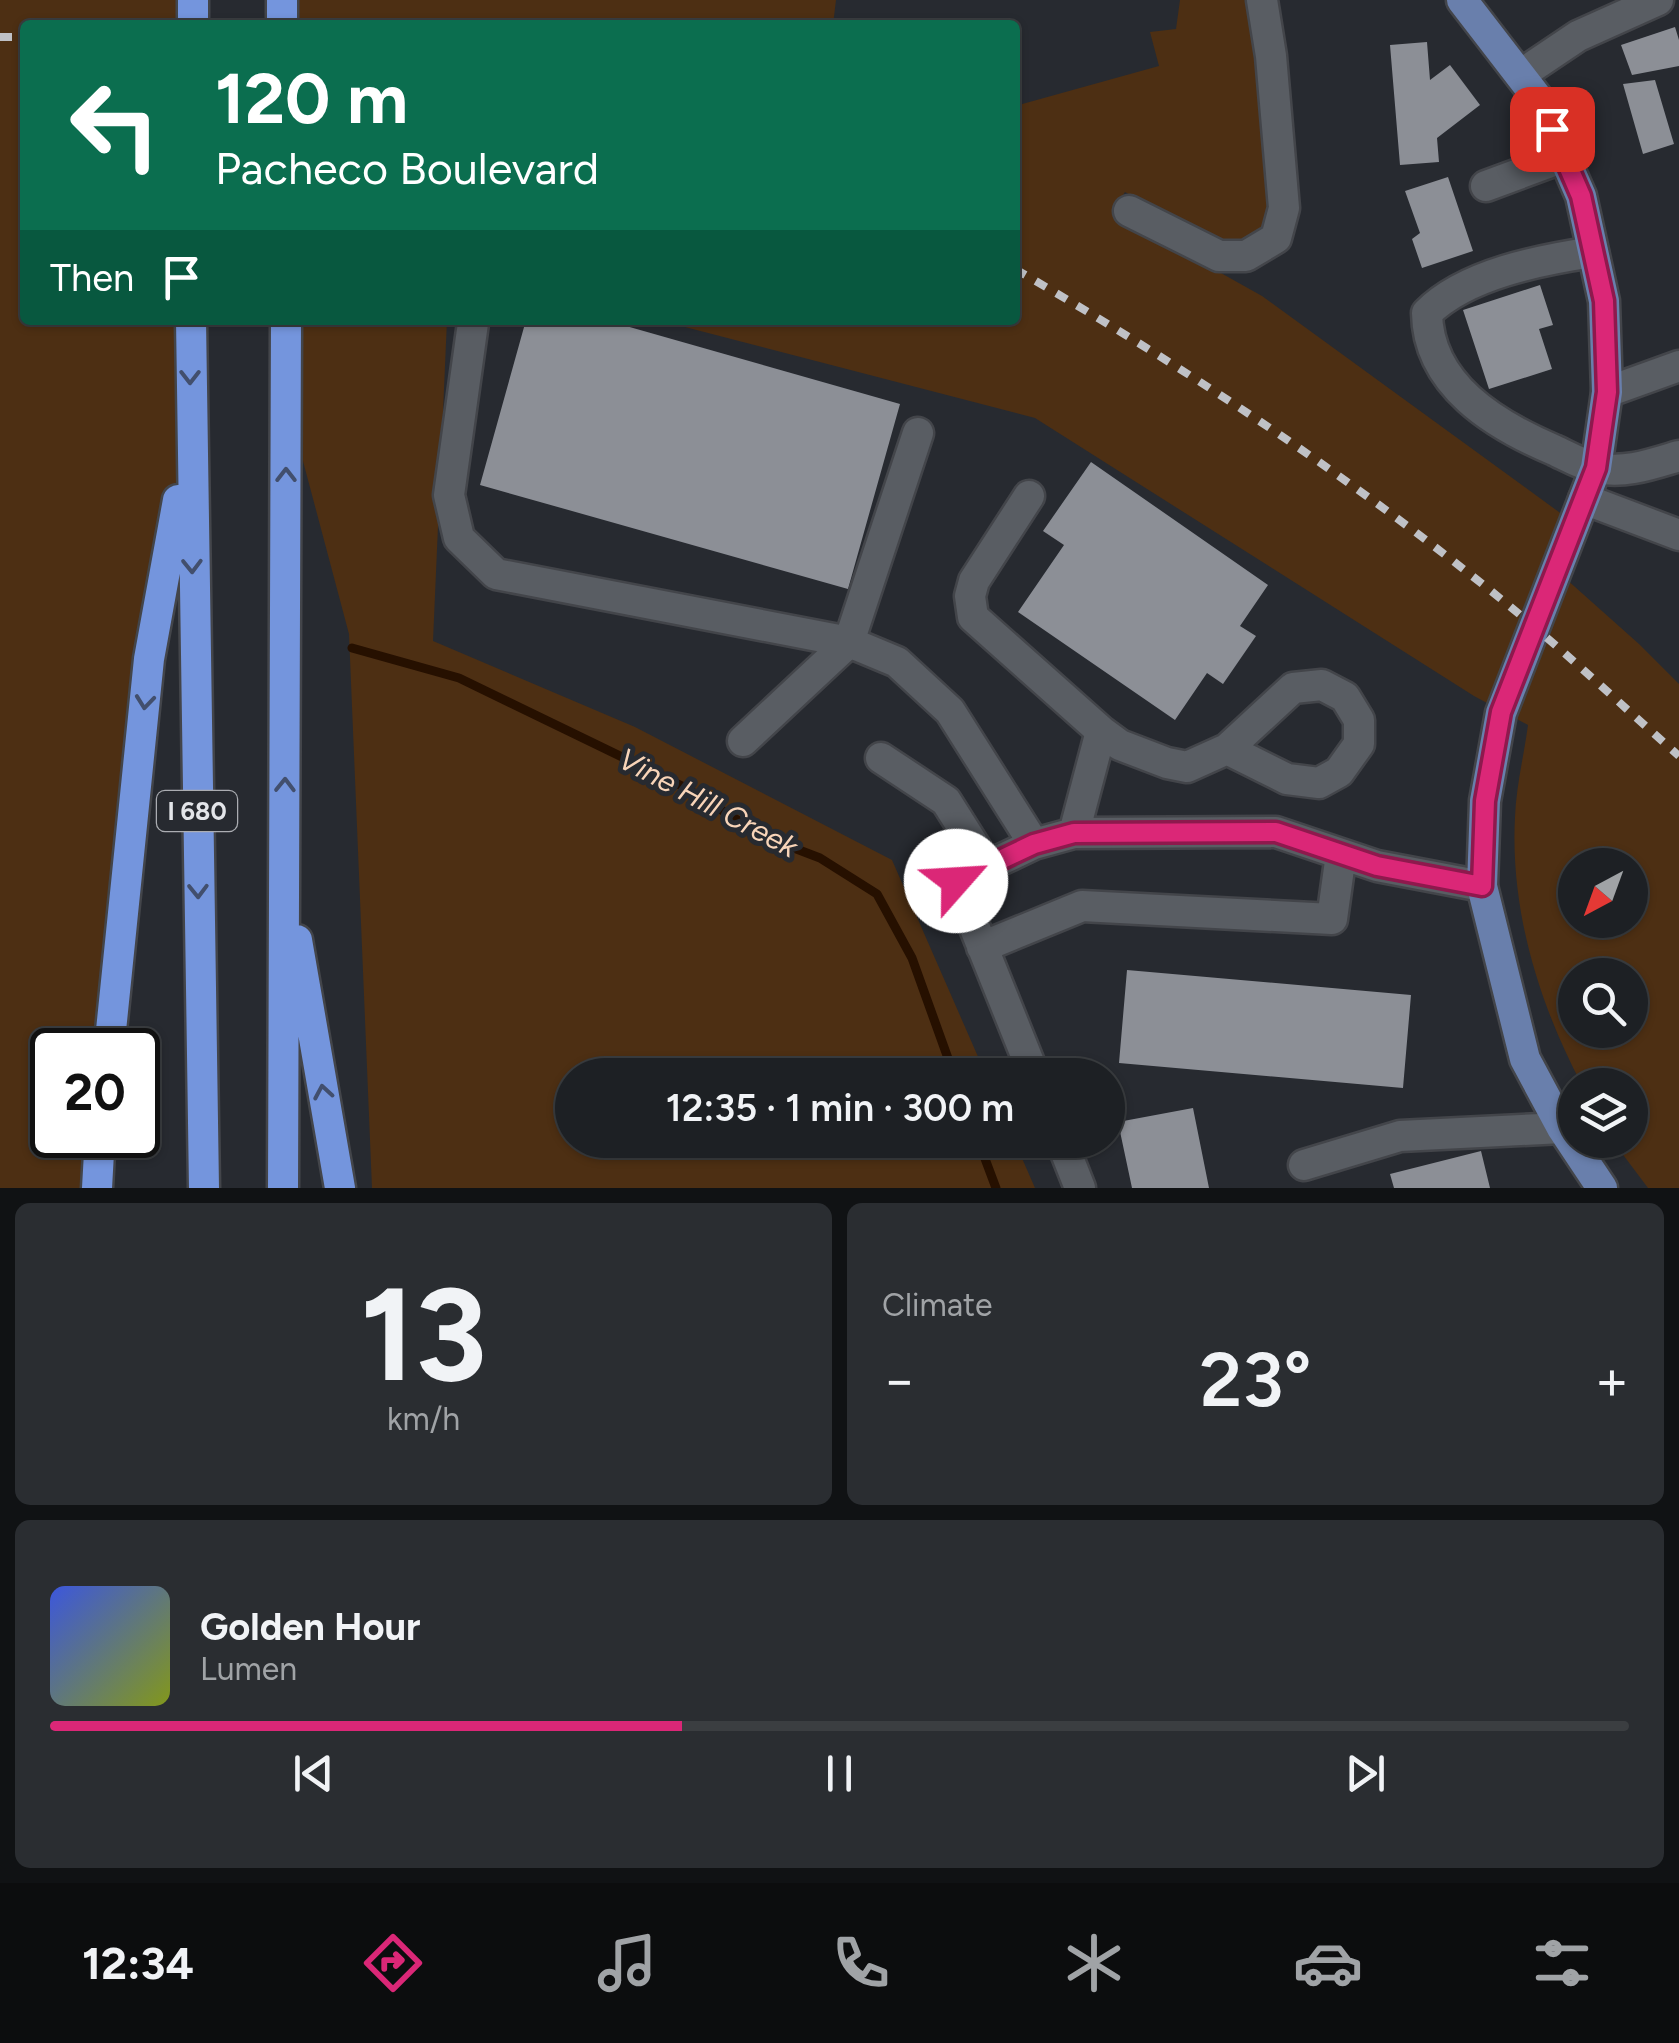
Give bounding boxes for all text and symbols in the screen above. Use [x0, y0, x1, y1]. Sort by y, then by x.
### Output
text: 120 m [215, 56, 408, 141]
icon: left [50, 60, 180, 190]
pin [1510, 87, 1595, 172]
icon: arrive [1525, 102, 1580, 157]
text: Pacheco Boulevard [215, 141, 599, 195]
icon: arrive [154, 250, 209, 305]
text: Then [50, 255, 134, 301]
one-way arrow [180, 369, 201, 385]
one-way arrow [275, 467, 297, 482]
one-way arrow [182, 559, 203, 575]
one-way arrow [134, 695, 156, 711]
water label: Vine Hill Creek [612, 740, 806, 866]
one-way arrow [274, 777, 295, 793]
road number: I 680 [157, 791, 237, 831]
position arrow [904, 829, 1008, 933]
north arrow [1558, 848, 1648, 938]
map controls [1558, 848, 1648, 1158]
one-way arrow [188, 883, 209, 899]
button: search [1558, 958, 1648, 1048]
speed limit sign: 20 [30, 1028, 160, 1158]
button: layers [1558, 1068, 1648, 1158]
one-way arrow [313, 1084, 334, 1100]
text: 12:35 · 1 min · 300 m [666, 1085, 1014, 1131]
text: 13 [360, 1257, 487, 1413]
text: Climate [882, 1286, 993, 1324]
text: 23° [1199, 1335, 1312, 1425]
text: − [882, 1347, 916, 1413]
text: + [1595, 1347, 1629, 1413]
text: km/h [387, 1400, 460, 1438]
text: Golden Hour [200, 1604, 421, 1650]
text: Lumen [200, 1650, 297, 1688]
icon: previous [286, 1746, 341, 1801]
icon: pause [812, 1746, 867, 1801]
icon: next [1338, 1746, 1393, 1801]
icon: directions [358, 1928, 428, 1998]
icon: music [592, 1928, 662, 1998]
icon: phone [826, 1928, 896, 1998]
icon: climate [1059, 1928, 1129, 1998]
icon: car [1293, 1928, 1363, 1998]
icon: filters [1527, 1928, 1597, 1998]
text: 12:34 [82, 1936, 194, 1990]

